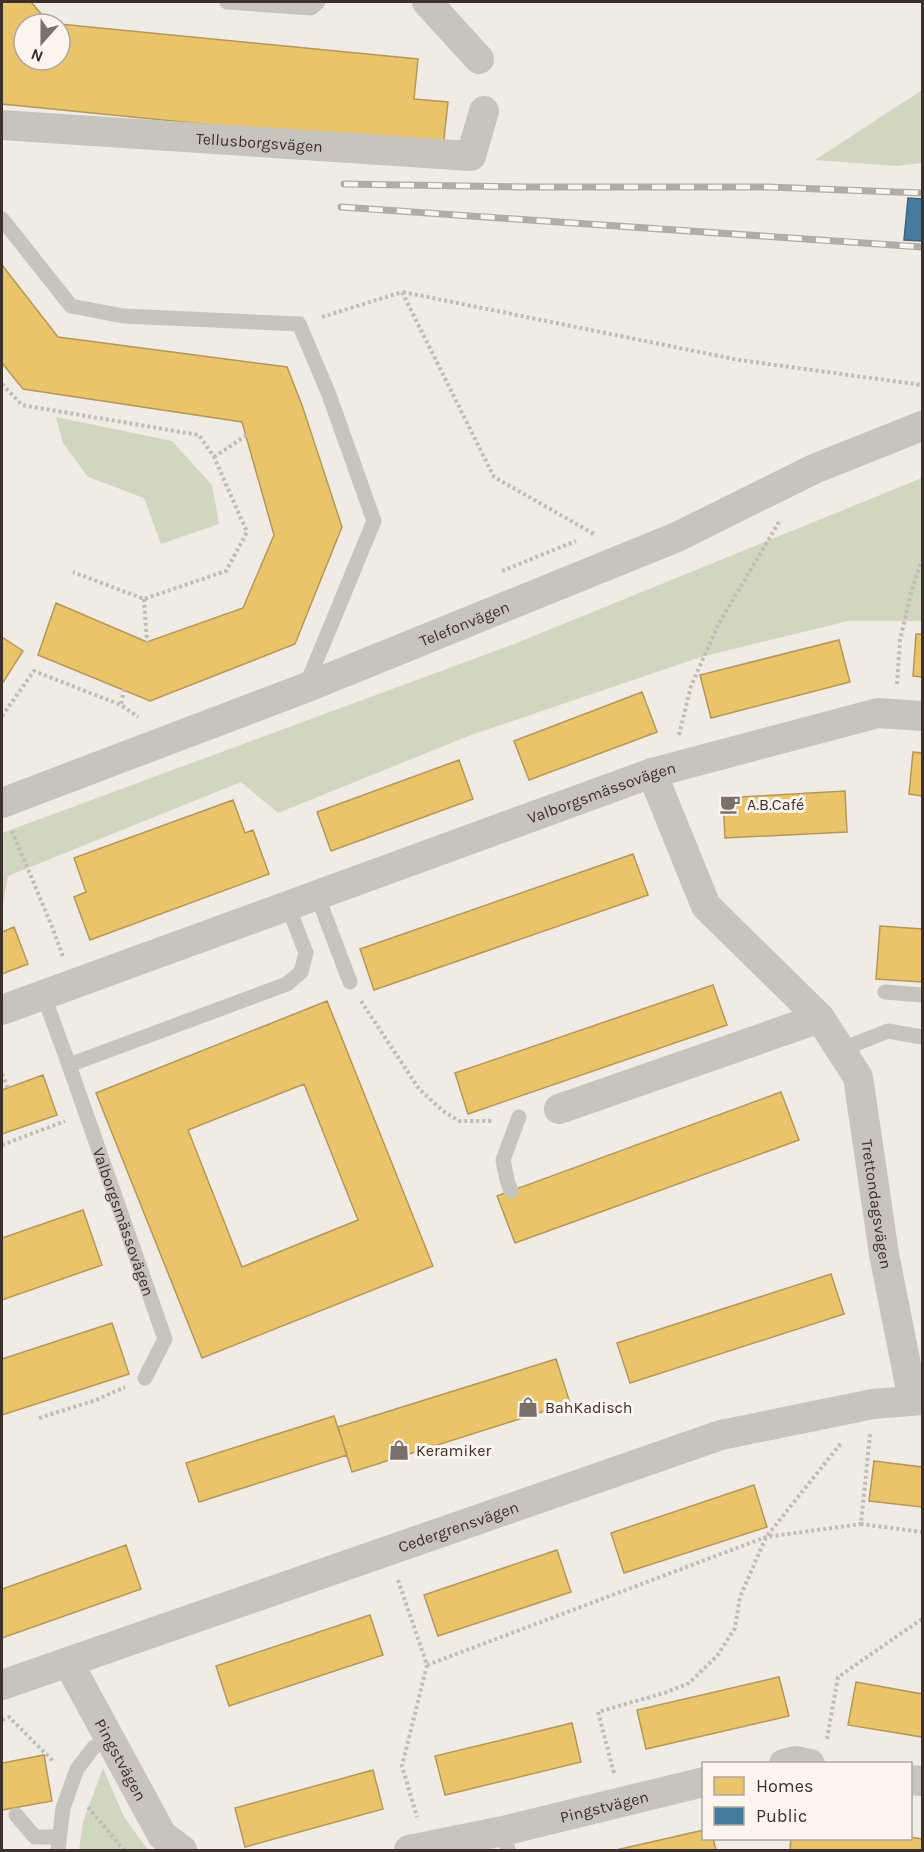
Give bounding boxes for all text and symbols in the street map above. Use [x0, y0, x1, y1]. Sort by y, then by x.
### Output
north arrow [12, 12, 72, 72]
text: N [28, 45, 46, 66]
street label: Tellusborgsvägen [195, 128, 323, 156]
street label: Telefonvägen [417, 597, 512, 650]
street label: Valborgsmässovägen [525, 758, 678, 827]
cafe icon: A.B.Café [718, 792, 742, 816]
place label: A.B.Café [747, 795, 804, 814]
street label: Trettondagsvägen [858, 1138, 896, 1271]
street label: Valborgsmässovägen [89, 1145, 159, 1299]
shop icon: BahKadisch [516, 1395, 540, 1419]
place label: BahKadisch [545, 1398, 633, 1417]
shop icon: Keramiker [387, 1438, 411, 1462]
place label: Keramiker [416, 1441, 491, 1460]
street label: Cedergrensvägen [395, 1497, 521, 1556]
street label: Pingstvägen [91, 1715, 151, 1804]
legend [702, 1762, 912, 1840]
text: Homes [756, 1775, 813, 1797]
street label: Pingstvägen [558, 1786, 650, 1826]
text: Public [756, 1805, 807, 1827]

